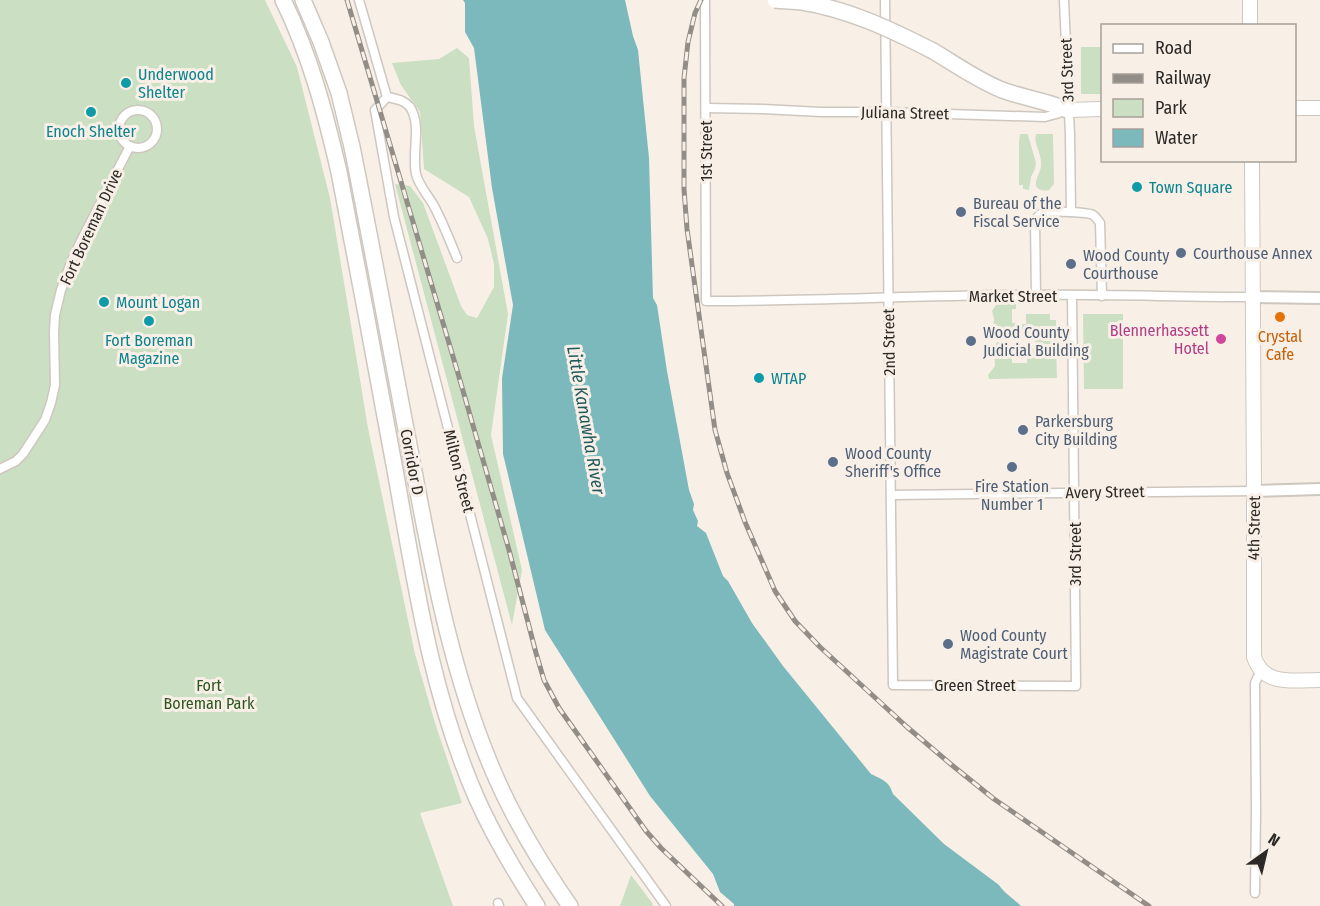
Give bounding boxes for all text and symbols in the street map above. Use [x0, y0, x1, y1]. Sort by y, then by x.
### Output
legend [1101, 24, 1296, 162]
street label: 3rd Street [1056, 37, 1078, 102]
text: Road [1155, 37, 1192, 59]
place label: Underwood Shelter [138, 65, 214, 102]
text: Railway [1155, 67, 1211, 89]
marker: Underwood Shelter [119, 76, 133, 90]
text: Park [1155, 97, 1188, 119]
street label: Juliana Street [861, 103, 950, 123]
marker: Enoch Shelter [84, 105, 98, 119]
street label: 1st Street [697, 120, 716, 182]
place label: Enoch Shelter [46, 122, 137, 141]
text: Water [1155, 127, 1198, 149]
street label: Fort Boreman Drive [56, 166, 126, 288]
place label: Town Square [1149, 178, 1232, 197]
marker: Town Square [1130, 180, 1144, 194]
place label: Bureau of the Fiscal Service [973, 194, 1062, 231]
marker: Bureau of the Fiscal Service [954, 205, 968, 219]
place label: Courthouse Annex [1193, 244, 1312, 263]
place label: Wood County Courthouse [1083, 246, 1170, 283]
marker: Courthouse Annex [1174, 246, 1188, 260]
marker: Wood County Courthouse [1064, 257, 1078, 271]
street label: Market Street [969, 287, 1058, 306]
place label: Mount Logan [116, 293, 200, 312]
marker: Mount Logan [97, 295, 111, 309]
street label: 2nd Street [879, 307, 899, 376]
marker: Crystal Cafe [1273, 310, 1287, 324]
marker: Fort Boreman Magazine [142, 314, 156, 328]
place label: Blennerhassett Hotel [1110, 321, 1210, 358]
place label: Wood County Judicial Building [983, 323, 1089, 360]
place label: Crystal Cafe [1258, 327, 1302, 364]
place label: Fort Boreman Magazine [105, 331, 193, 368]
marker: Blennerhassett Hotel [1214, 332, 1228, 346]
marker: Wood County Judicial Building [964, 334, 978, 348]
water label: Little Kanawha River [562, 344, 610, 497]
place label: WTAP [771, 369, 806, 388]
marker: WTAP [752, 371, 766, 385]
place label: Parkersburg City Building [1035, 412, 1118, 449]
marker: Parkersburg City Building [1016, 423, 1030, 437]
street label: Corridor D [396, 427, 428, 497]
street label: Milton Street [440, 428, 479, 515]
place label: Wood County Sheriff's Office [845, 444, 941, 481]
marker: Wood County Sheriff's Office [826, 455, 840, 469]
marker: Fire Station Number 1 [1005, 460, 1019, 474]
place label: Fire Station Number 1 [975, 477, 1049, 514]
street label: Avery Street [1065, 482, 1146, 502]
street label: 4th Street [1244, 495, 1264, 560]
street label: 3rd Street [1066, 521, 1085, 586]
place label: Wood County Magistrate Court [960, 626, 1068, 663]
marker: Wood County Magistrate Court [941, 637, 955, 651]
park label: Fort Boreman Park [164, 676, 255, 713]
street label: Green Street [934, 676, 1017, 695]
north arrow [1236, 822, 1296, 882]
text: N [1265, 829, 1283, 851]

